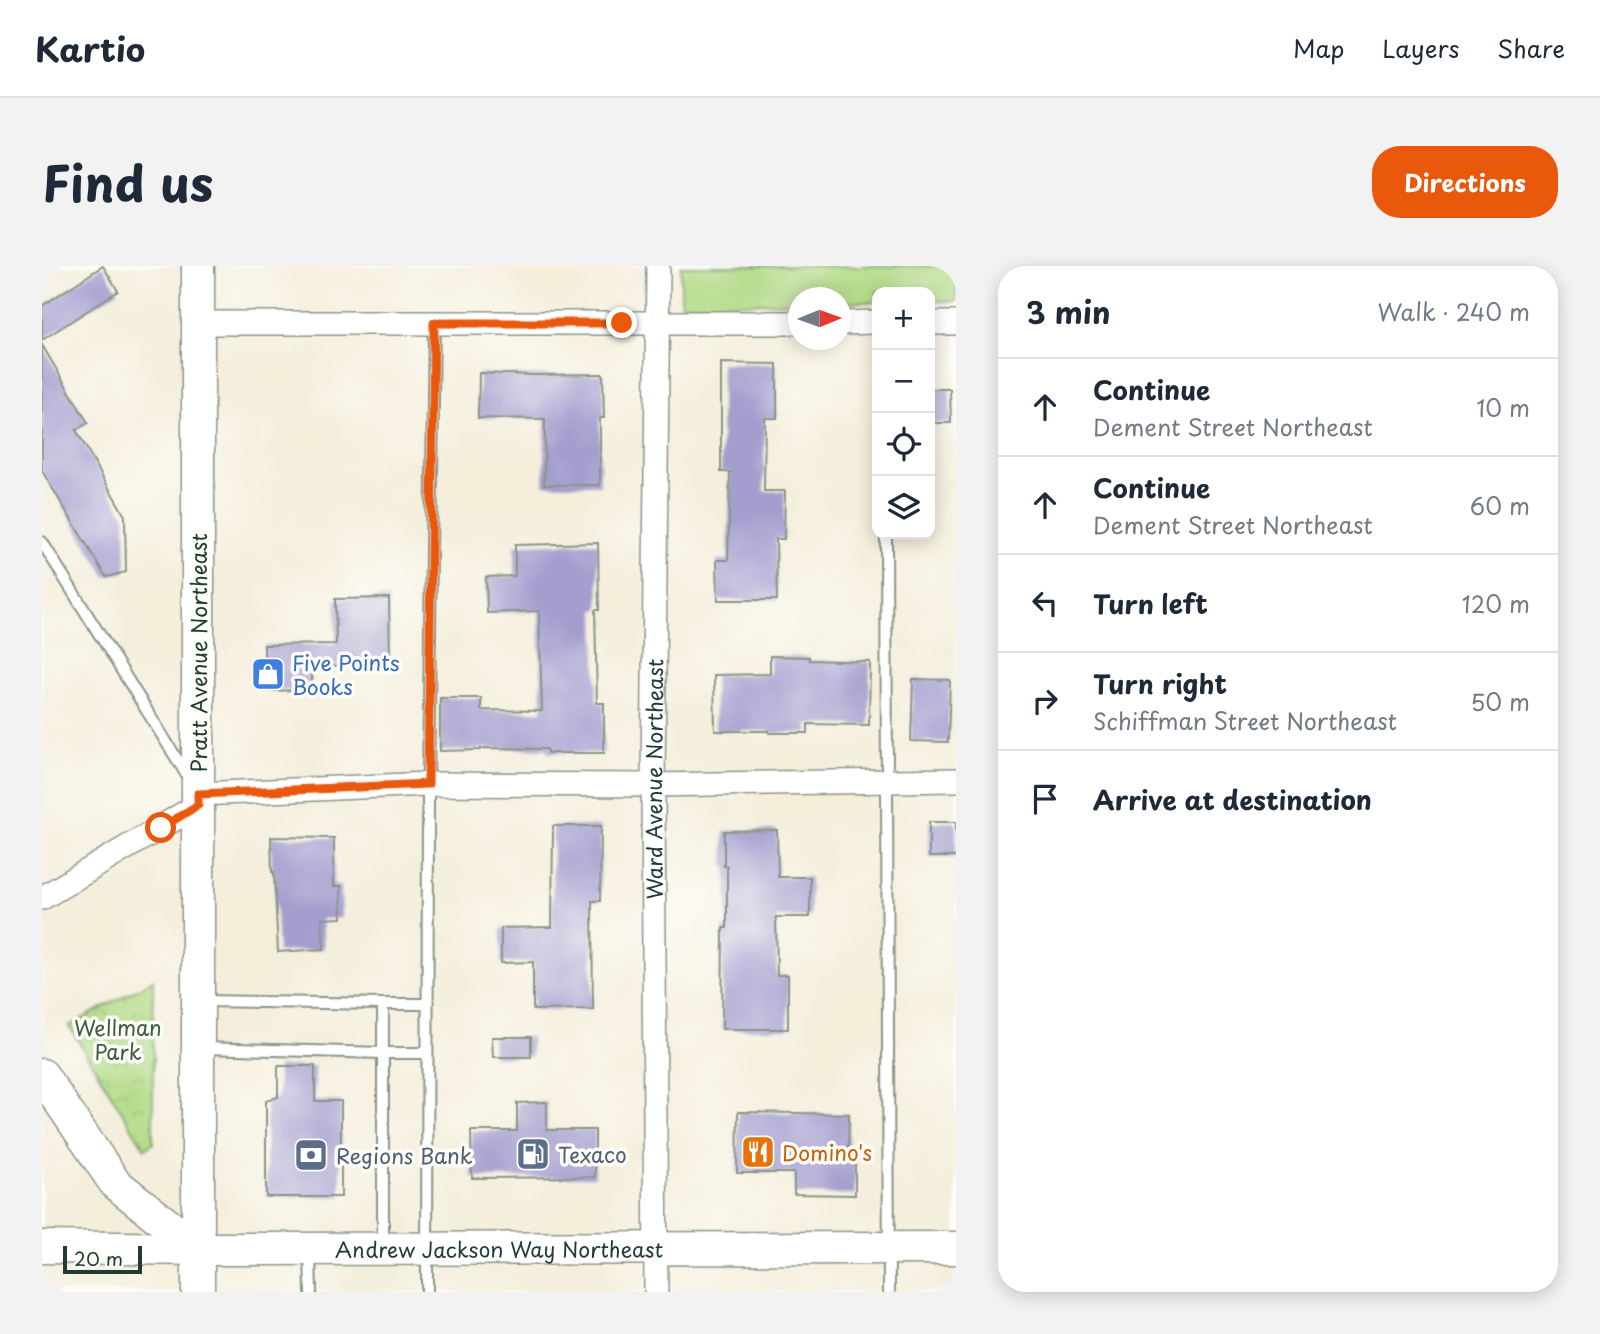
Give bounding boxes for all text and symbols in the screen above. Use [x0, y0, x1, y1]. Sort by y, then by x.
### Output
text: Kartio [35, 23, 145, 73]
text: Map [1293, 30, 1344, 66]
text: Layers [1382, 30, 1459, 66]
text: Share [1497, 30, 1565, 66]
text: Find us [42, 145, 213, 219]
button: Directions [1372, 146, 1558, 218]
north arrow [788, 287, 851, 350]
map controls [872, 287, 935, 539]
button: + [872, 287, 935, 350]
text: 3 min [1026, 289, 1111, 334]
text: Walk · 240 m [1378, 294, 1530, 329]
route end [606, 307, 637, 338]
button: − [872, 350, 935, 413]
text: Continue [1093, 370, 1210, 409]
icon: ahead [1026, 388, 1064, 426]
text: 10 m [1476, 390, 1530, 425]
text: Dement Street Northeast [1093, 409, 1373, 444]
button: locate [872, 413, 935, 476]
text: Continue [1093, 468, 1210, 507]
button: layers [872, 476, 935, 539]
icon: ahead [1026, 486, 1064, 524]
text: 60 m [1470, 488, 1530, 523]
text: Dement Street Northeast [1093, 507, 1373, 542]
street label: Pratt Avenue Northeast [182, 533, 214, 773]
icon: left [1026, 584, 1064, 622]
text: Turn left [1093, 584, 1208, 623]
text: 120 m [1462, 586, 1530, 621]
place label: Five Points Books [292, 646, 400, 702]
shop icon: Five Points Books [249, 655, 287, 693]
street label: Ward Avenue Northeast [637, 659, 670, 899]
text: Turn right [1093, 664, 1227, 703]
icon: right [1026, 682, 1064, 720]
text: 50 m [1470, 684, 1530, 719]
text: Schiffman Street Northeast [1093, 703, 1397, 738]
icon: arrive [1026, 780, 1064, 818]
text: Arrive at destination [1093, 780, 1372, 819]
route start [145, 812, 176, 843]
park label: Wellman Park [74, 1011, 162, 1067]
restaurant icon: Domino's [739, 1133, 777, 1171]
fuel station icon: Texaco [514, 1135, 552, 1173]
bank icon: Regions Bank [292, 1136, 330, 1174]
place label: Domino's [782, 1136, 872, 1168]
place label: Texaco [558, 1138, 627, 1170]
place label: Regions Bank [336, 1139, 473, 1171]
street label: Andrew Jackson Way Northeast [335, 1232, 663, 1265]
scale bar [63, 1243, 142, 1275]
text: 20 m [74, 1244, 123, 1272]

